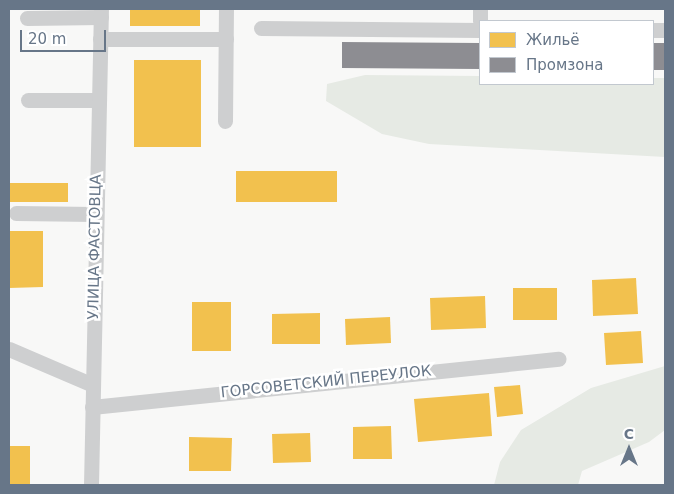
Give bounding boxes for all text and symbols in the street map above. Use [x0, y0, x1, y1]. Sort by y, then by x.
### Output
scale bar [22, 20, 109, 52]
legend [479, 20, 654, 85]
text: 20 m [28, 30, 66, 48]
text: Жильё [526, 31, 580, 49]
text: Промзона [526, 56, 603, 74]
street label: УЛИЦА ФАСТОВЦА [85, 174, 105, 320]
street label: ГОРСОВЕТСКИЙ ПЕРЕУЛОК [220, 362, 432, 402]
north arrow [604, 424, 654, 474]
text: С [624, 426, 634, 442]

